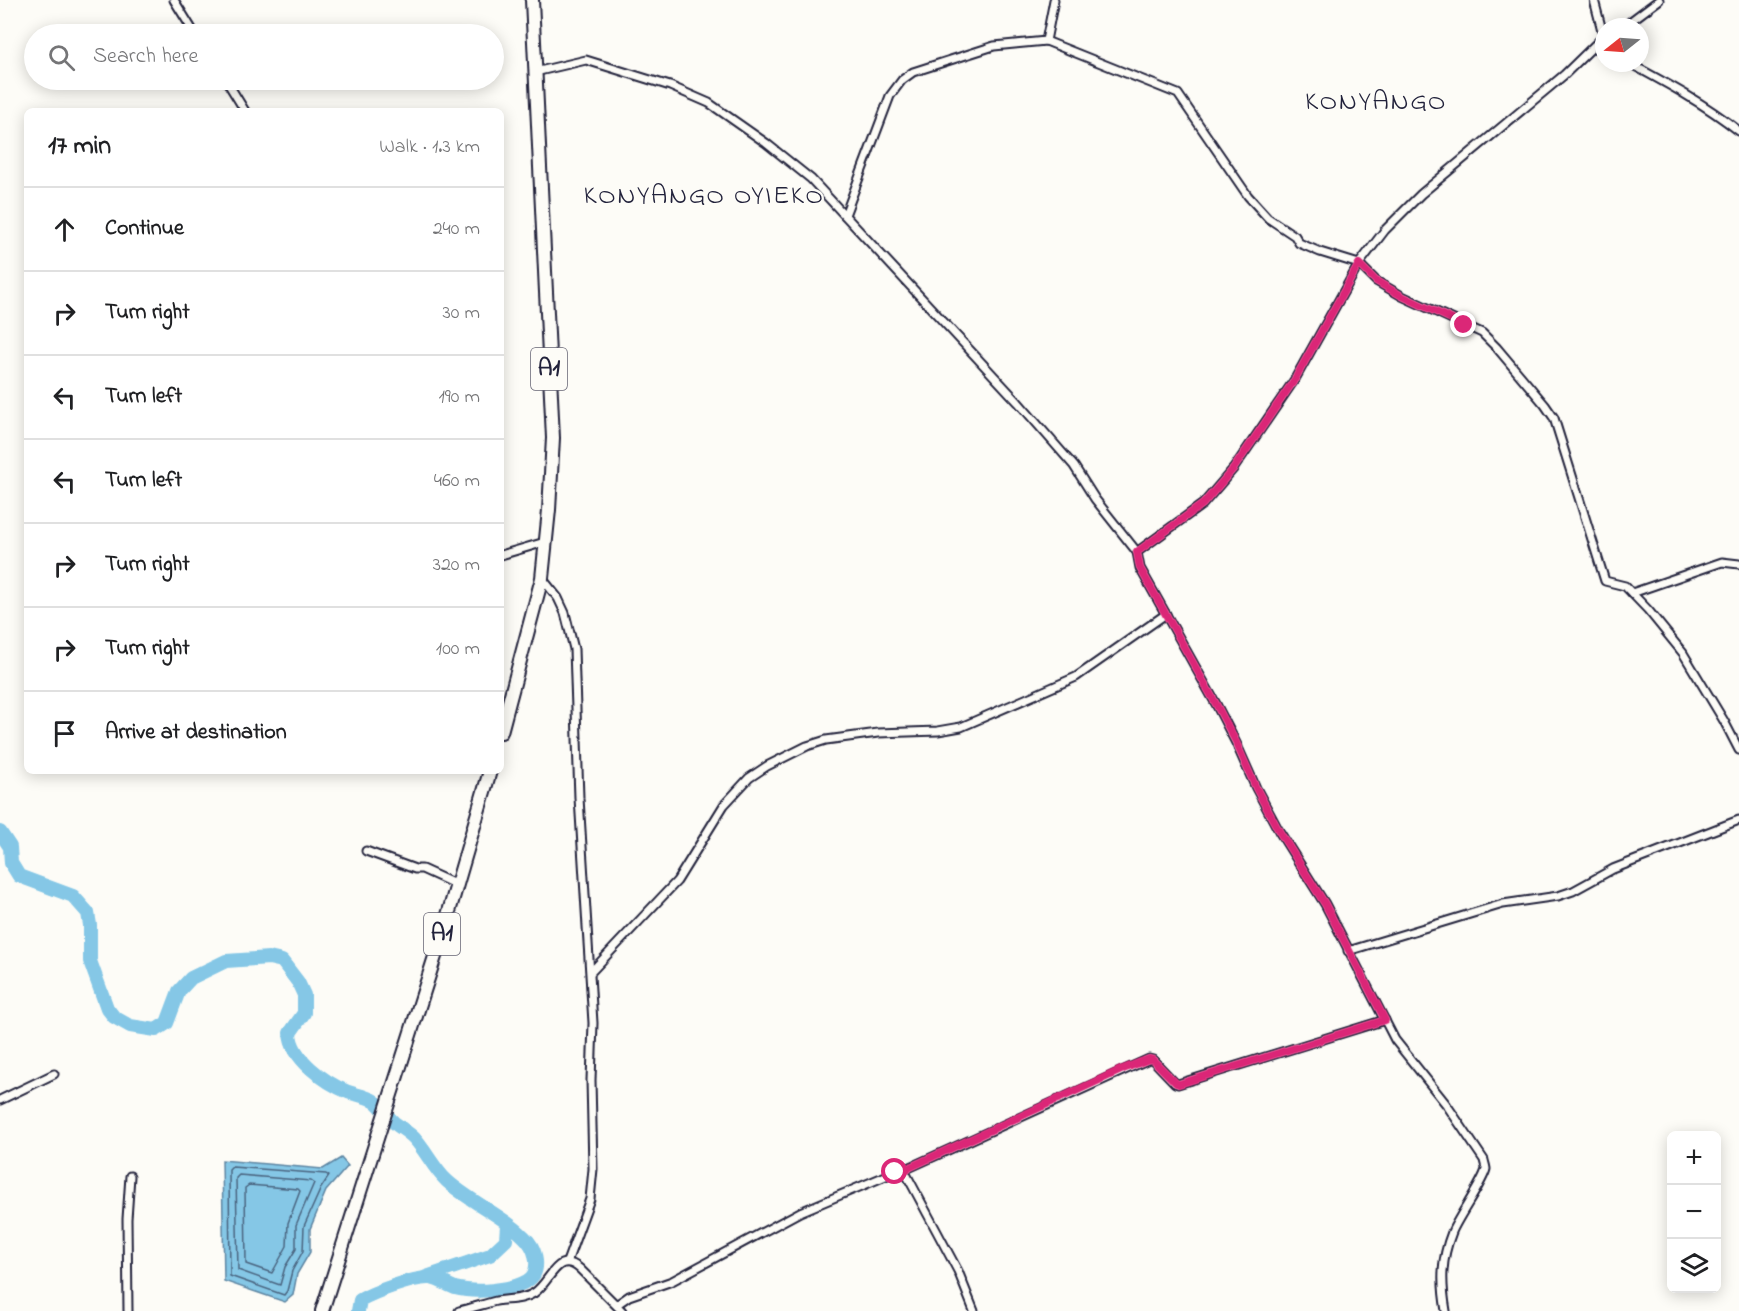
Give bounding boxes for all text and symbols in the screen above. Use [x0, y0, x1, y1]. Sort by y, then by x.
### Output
north arrow [1595, 18, 1649, 72]
search box [24, 24, 504, 90]
icon: search [45, 41, 78, 74]
text: Search here [93, 41, 198, 73]
district label: KONYANGO [1305, 83, 1447, 122]
text: 17 min [48, 128, 111, 166]
text: Walk · 1.3 km [379, 133, 480, 162]
district label: KONYANGO OYIEKO [583, 177, 825, 216]
icon: ahead [48, 213, 81, 246]
text: Continue [105, 213, 184, 245]
text: 240 m [433, 215, 480, 244]
icon: right [48, 297, 81, 330]
text: Turn right [105, 297, 190, 329]
text: 30 m [443, 299, 480, 328]
route end [1450, 311, 1476, 337]
road number: A1 [531, 348, 567, 390]
icon: left [48, 381, 81, 414]
text: Turn left [105, 381, 182, 413]
text: 190 m [438, 383, 480, 412]
icon: left [48, 465, 81, 498]
text: Turn left [105, 465, 182, 497]
text: 460 m [434, 467, 480, 496]
icon: right [48, 549, 81, 582]
text: Turn right [105, 549, 190, 581]
text: 320 m [433, 551, 480, 580]
icon: right [48, 633, 81, 666]
text: Turn right [105, 633, 190, 665]
text: 100 m [436, 635, 480, 664]
icon: arrive [48, 717, 81, 750]
text: Arrive at destination [105, 717, 287, 749]
road number: A1 [424, 913, 460, 955]
map controls [1667, 1131, 1721, 1293]
button: + [1667, 1131, 1721, 1185]
route start [881, 1158, 907, 1184]
button: − [1667, 1185, 1721, 1239]
button: layers [1667, 1239, 1721, 1293]

